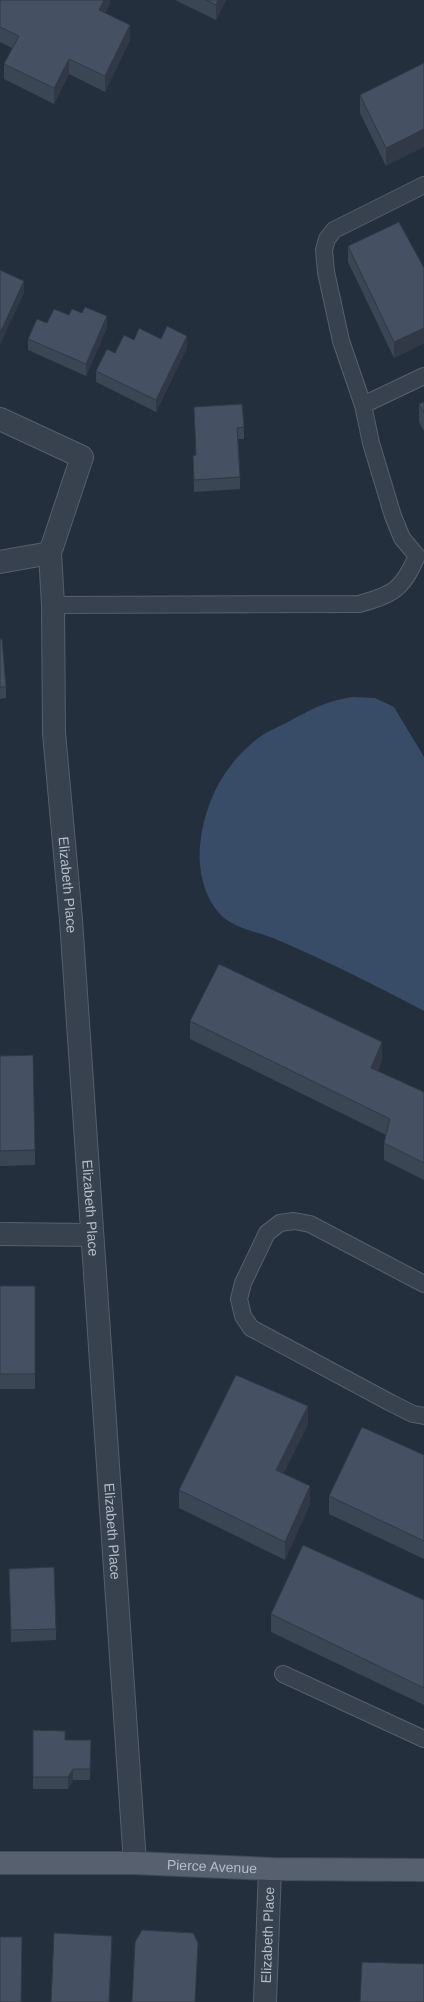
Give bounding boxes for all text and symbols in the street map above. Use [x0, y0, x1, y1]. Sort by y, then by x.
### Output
street label: Elizabeth Place [55, 836, 80, 934]
street label: Elizabeth Place [79, 1159, 102, 1257]
street label: Elizabeth Place [101, 1482, 124, 1580]
street label: Pierce Avenue [167, 1856, 258, 1876]
street label: Elizabeth Place [258, 1886, 277, 1984]

